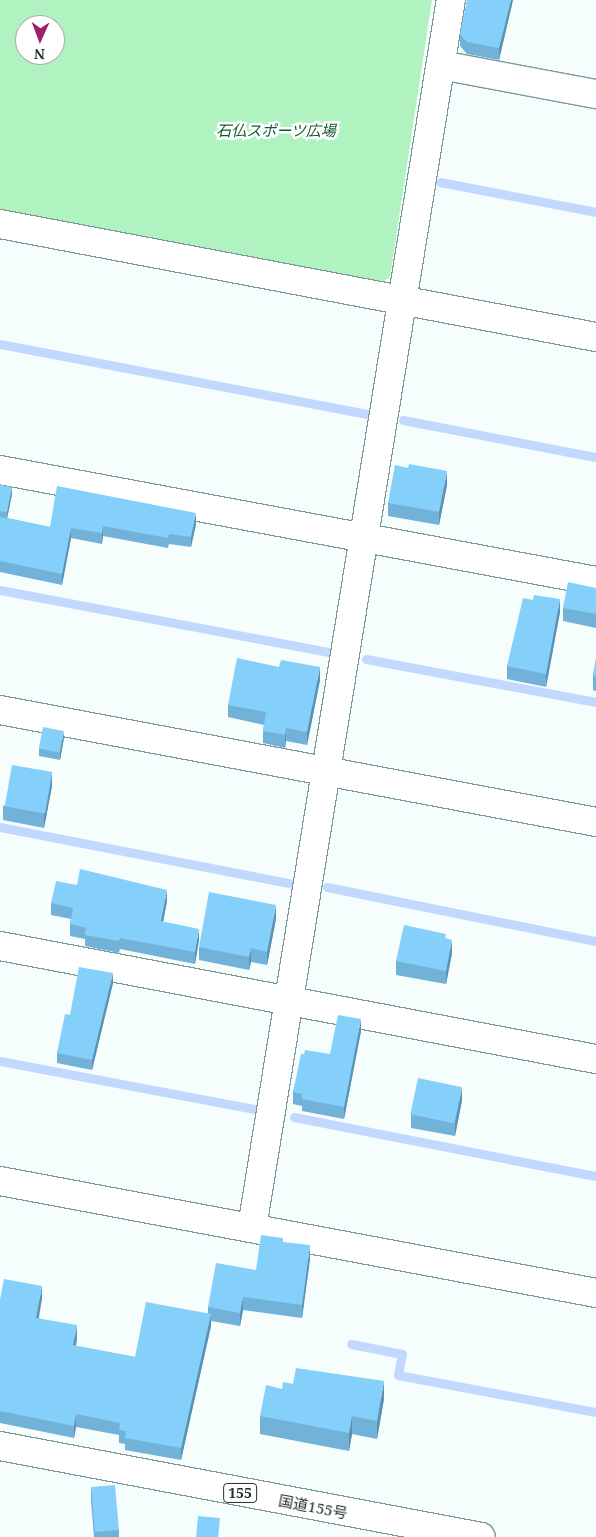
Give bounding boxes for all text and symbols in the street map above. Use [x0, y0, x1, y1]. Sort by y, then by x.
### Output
north arrow [15, 15, 65, 65]
text: N [34, 45, 45, 64]
park label: 石仏スポーツ広場 [216, 122, 336, 140]
road number: 155 [222, 1482, 258, 1505]
street label: 国道155号 [277, 1491, 349, 1523]

